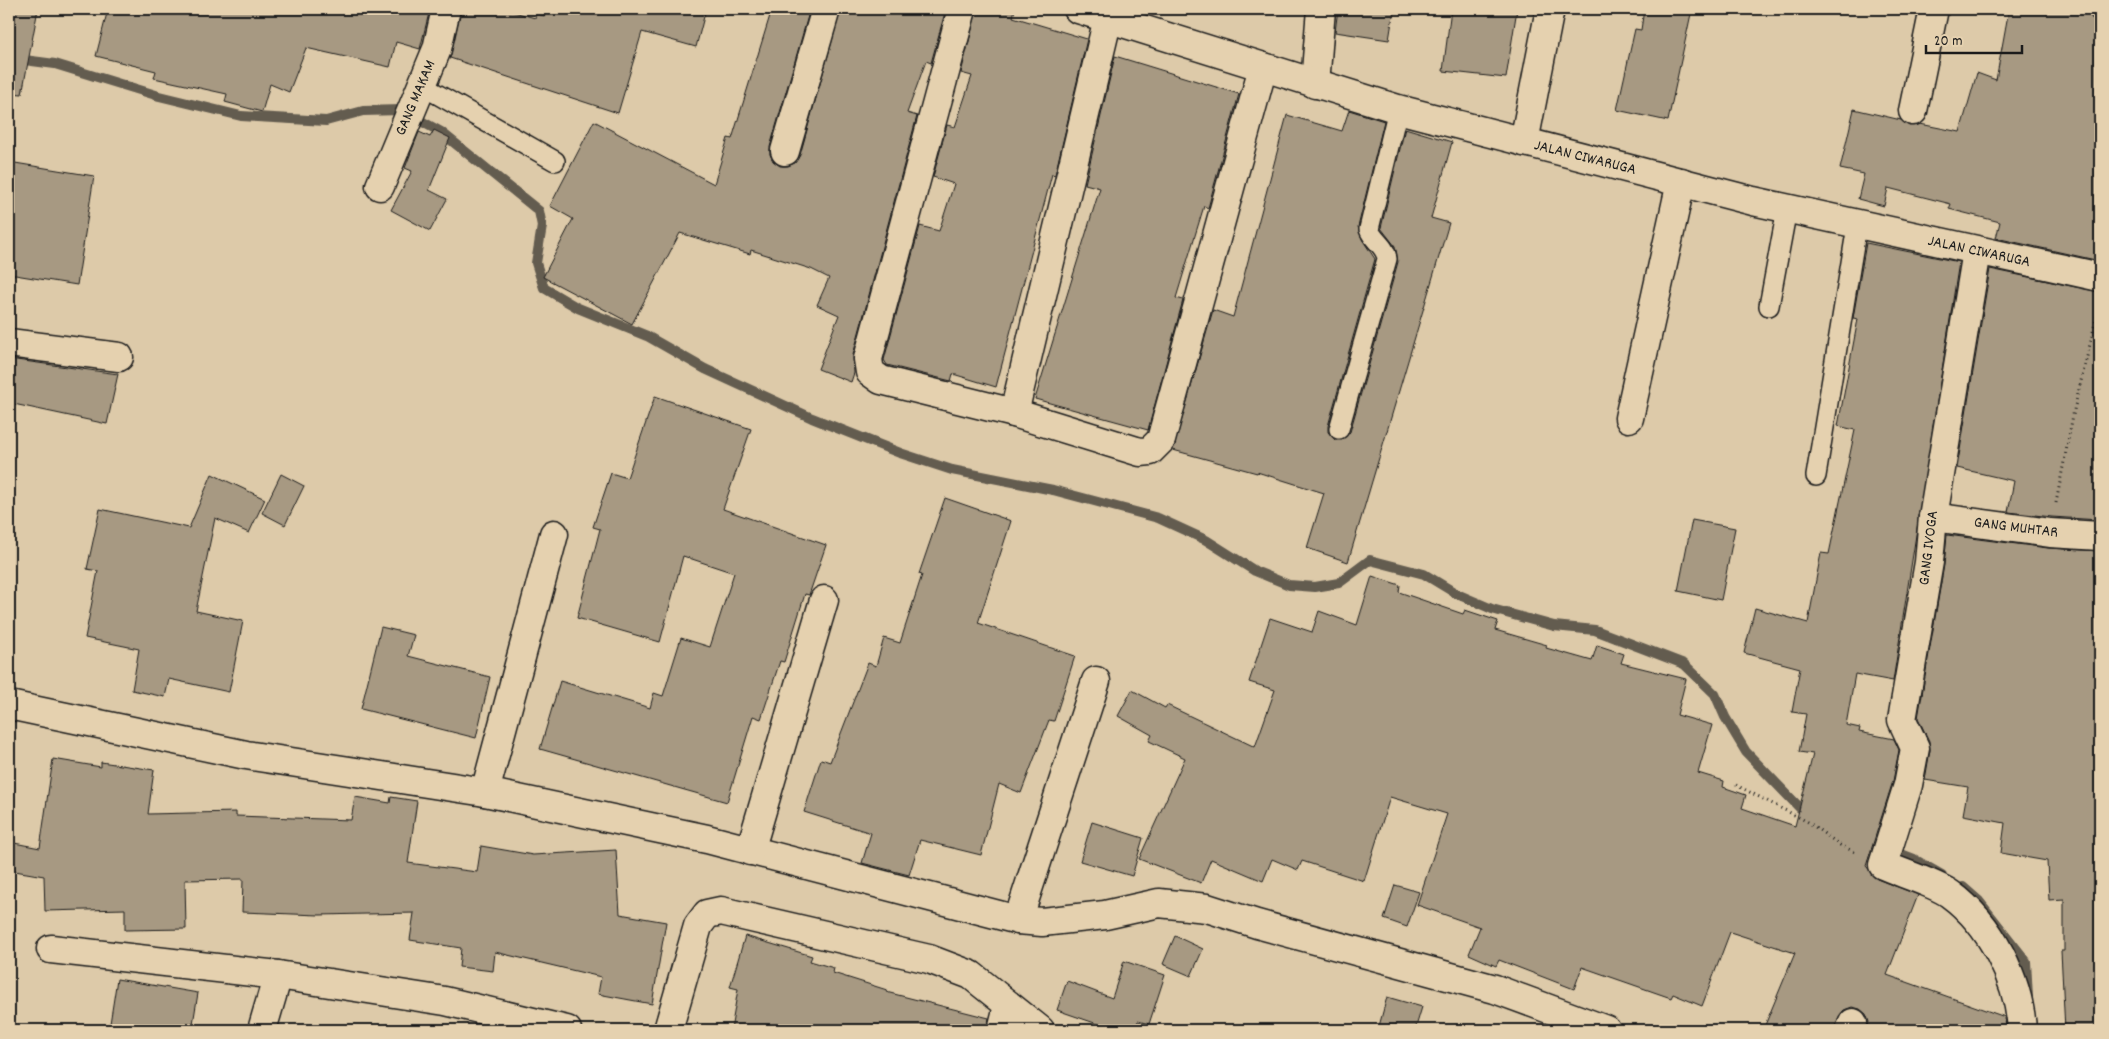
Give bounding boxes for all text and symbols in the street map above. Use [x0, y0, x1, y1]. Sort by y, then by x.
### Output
scale bar [1926, 22, 2023, 54]
text: 20 m [1934, 31, 1962, 53]
street label: GANG MAKAM [390, 57, 442, 139]
street label: JALAN CIWARUGA [1532, 134, 1639, 182]
street label: JALAN CIWARUGA [1925, 230, 2033, 274]
street label: GANG IVOGA [1913, 509, 1945, 587]
street label: GANG MUHTAR [1973, 511, 2060, 545]

